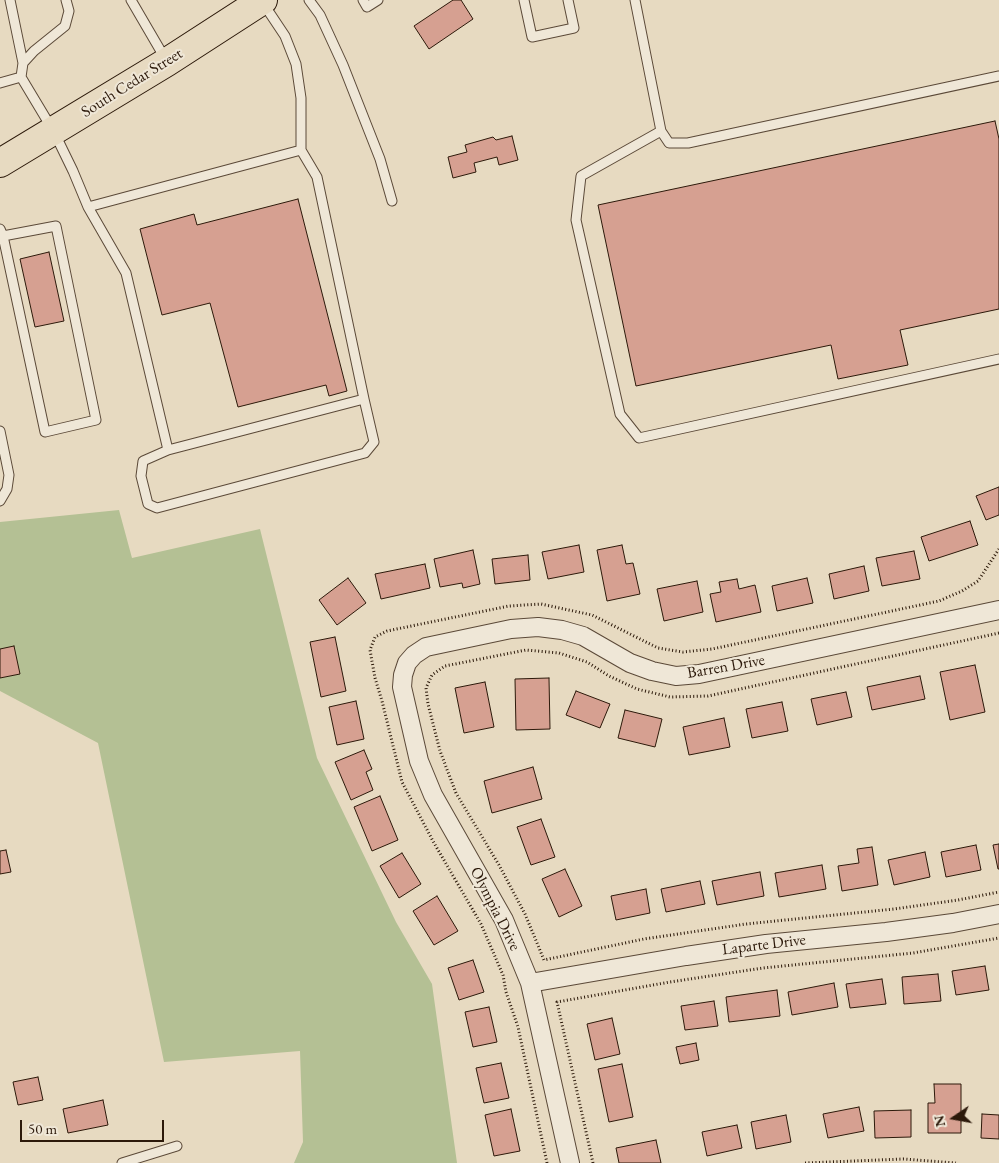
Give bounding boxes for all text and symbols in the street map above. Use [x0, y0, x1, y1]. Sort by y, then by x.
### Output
street label: South Cedar Street [78, 44, 186, 122]
street label: Barren Drive [686, 651, 766, 683]
street label: Olympia Drive [466, 864, 524, 954]
street label: Laparte Drive [721, 930, 807, 960]
north arrow [929, 1093, 979, 1143]
scale bar [22, 1110, 166, 1142]
text: N [929, 1114, 949, 1129]
text: 50 m [28, 1119, 57, 1138]

